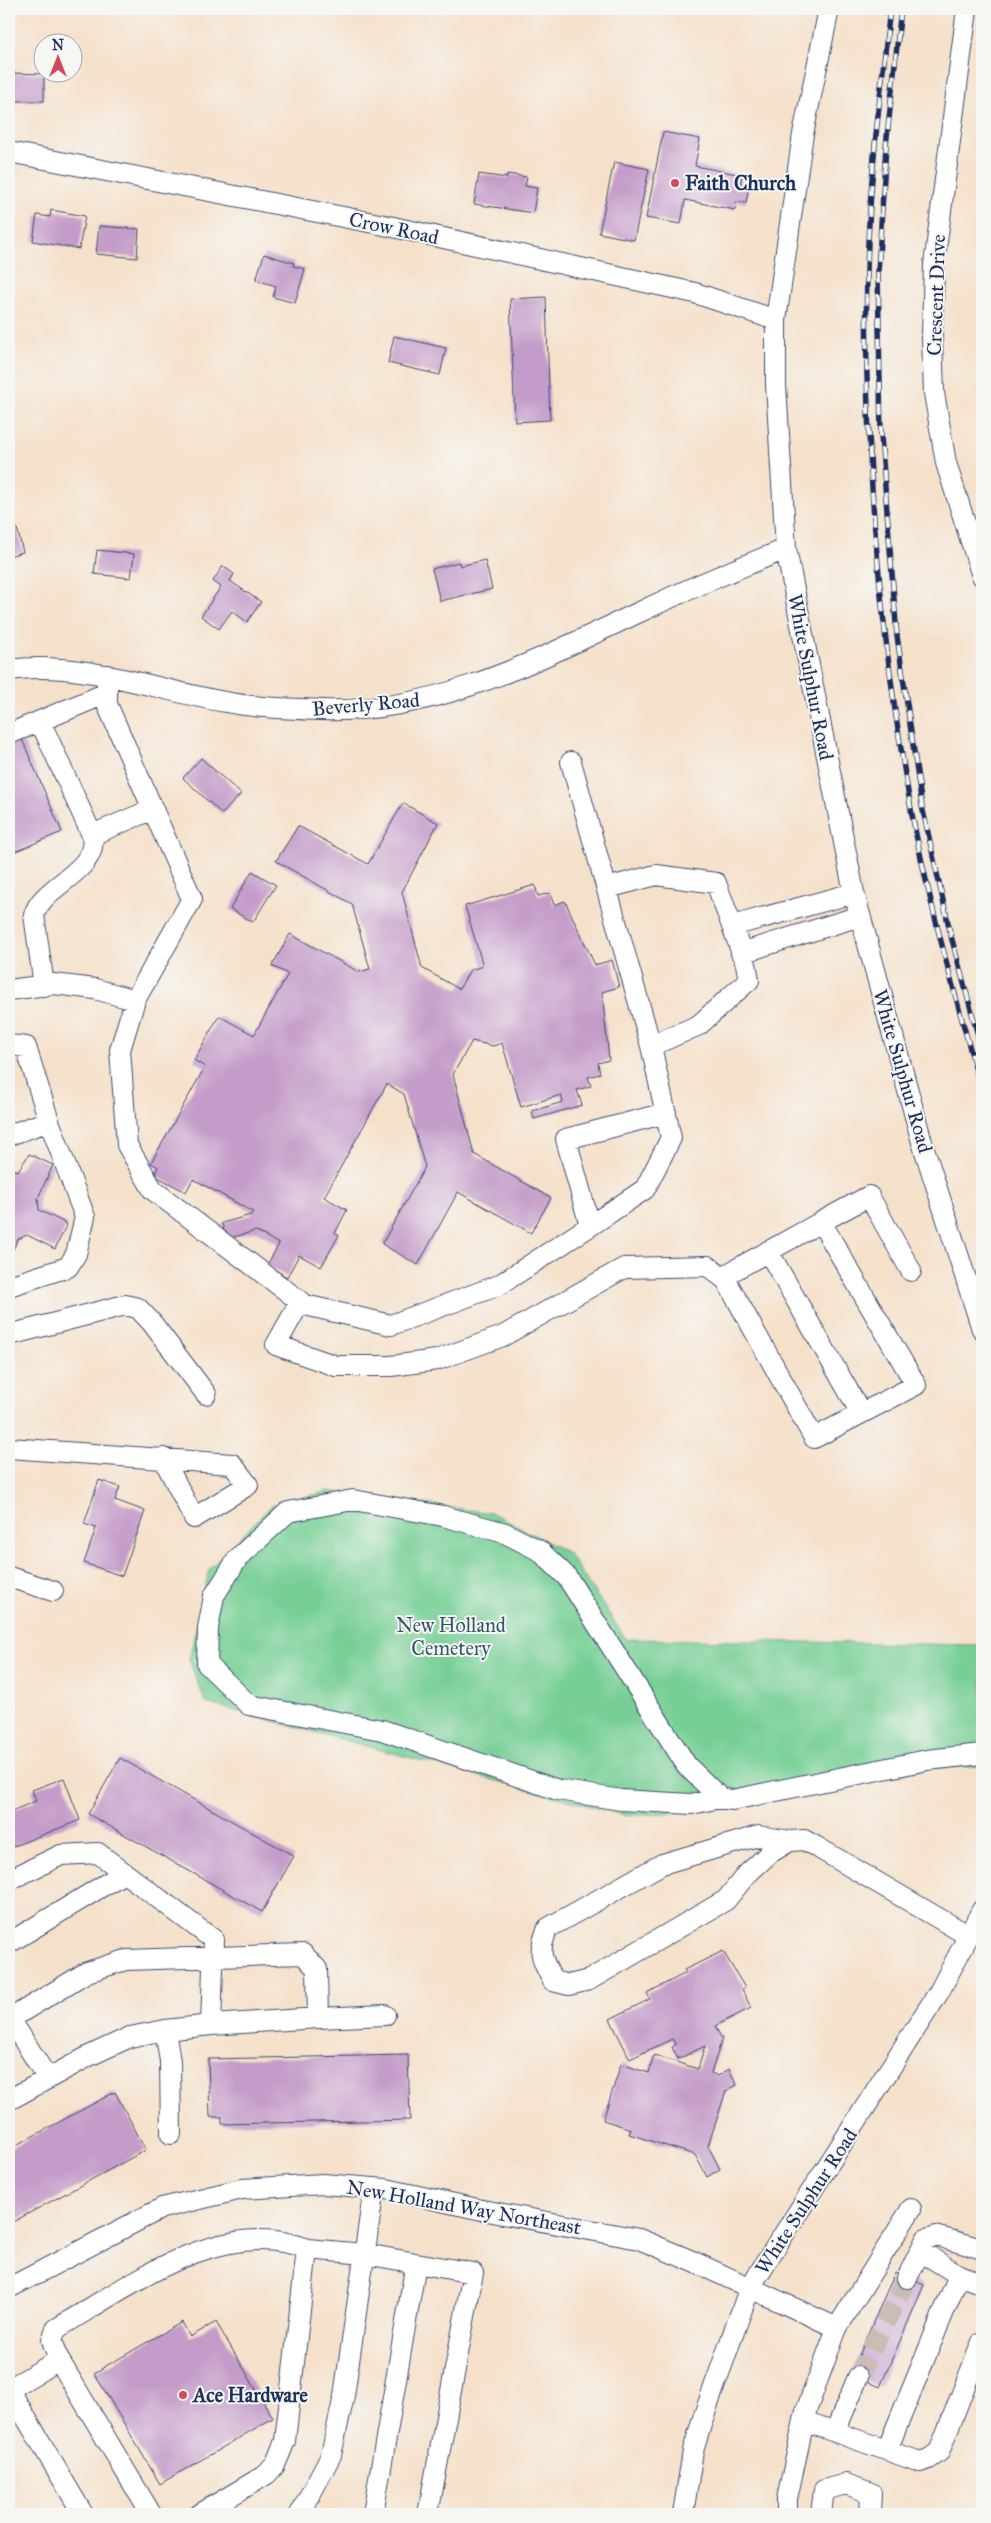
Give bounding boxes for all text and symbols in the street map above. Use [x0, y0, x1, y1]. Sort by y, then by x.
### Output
north arrow [32, 32, 82, 82]
text: N [52, 37, 64, 54]
place label: Faith Church [685, 171, 797, 195]
marker: Faith Church [669, 177, 681, 189]
street label: Crow Road [347, 207, 441, 249]
street label: Crescent Drive [922, 234, 950, 356]
street label: White Sulphur Road [783, 592, 839, 762]
street label: Beverly Road [311, 687, 421, 721]
street label: White Sulphur Road [868, 987, 938, 1155]
park label: New Holland Cemetery [396, 1613, 506, 1660]
street label: White Sulphur Road [750, 2124, 862, 2278]
street label: New Holland Way Northeast [345, 2175, 583, 2239]
place label: Ace Hardware [191, 2383, 308, 2407]
marker: Ace Hardware [177, 2389, 189, 2401]

